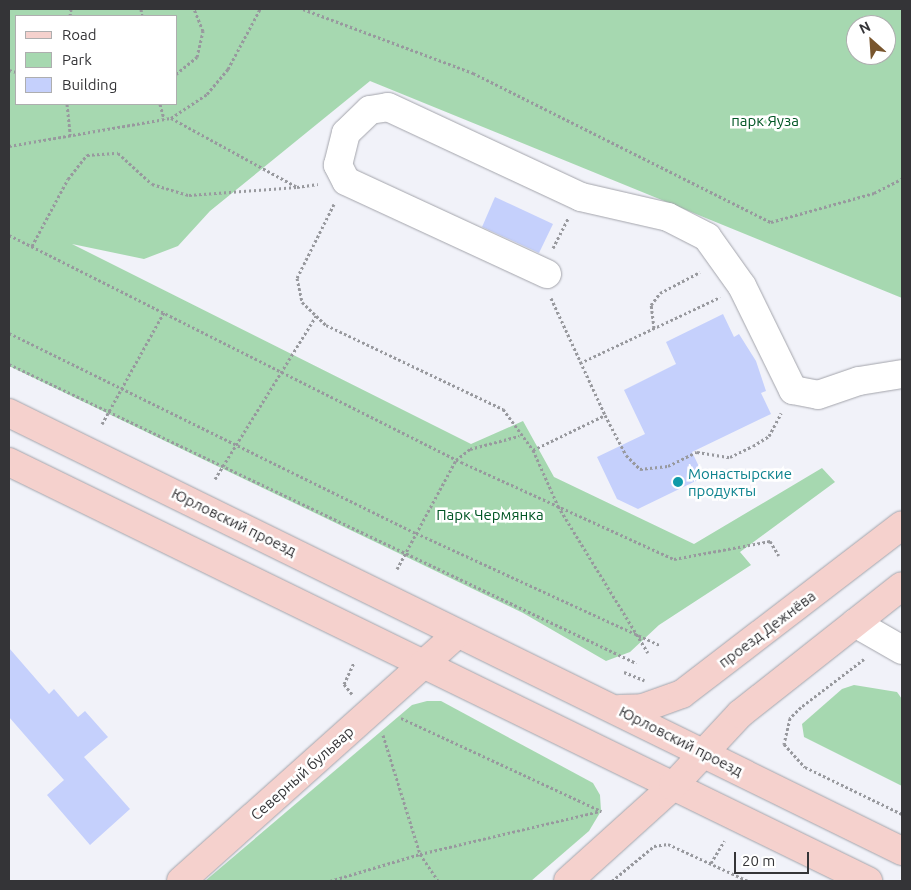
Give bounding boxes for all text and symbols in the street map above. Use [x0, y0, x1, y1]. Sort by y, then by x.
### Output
legend [15, 15, 178, 105]
north arrow [846, 15, 896, 65]
text: N [857, 18, 873, 37]
text: Road [62, 26, 97, 43]
text: Park [62, 51, 92, 68]
text: Building [62, 76, 117, 93]
park label: парк Яуза [731, 112, 799, 130]
place label: Монастырские продукты [688, 464, 792, 499]
marker: Монастырские продукты [672, 476, 684, 488]
street label: Юрловский проезд [169, 484, 299, 560]
park label: Парк Чермянка [436, 506, 544, 524]
street label: проезд Дежнёва [715, 587, 819, 671]
street label: Юрловский проезд [616, 702, 746, 780]
street label: Северный бульвар [247, 722, 357, 824]
scale bar [736, 842, 811, 874]
text: 20 m [742, 852, 775, 869]

